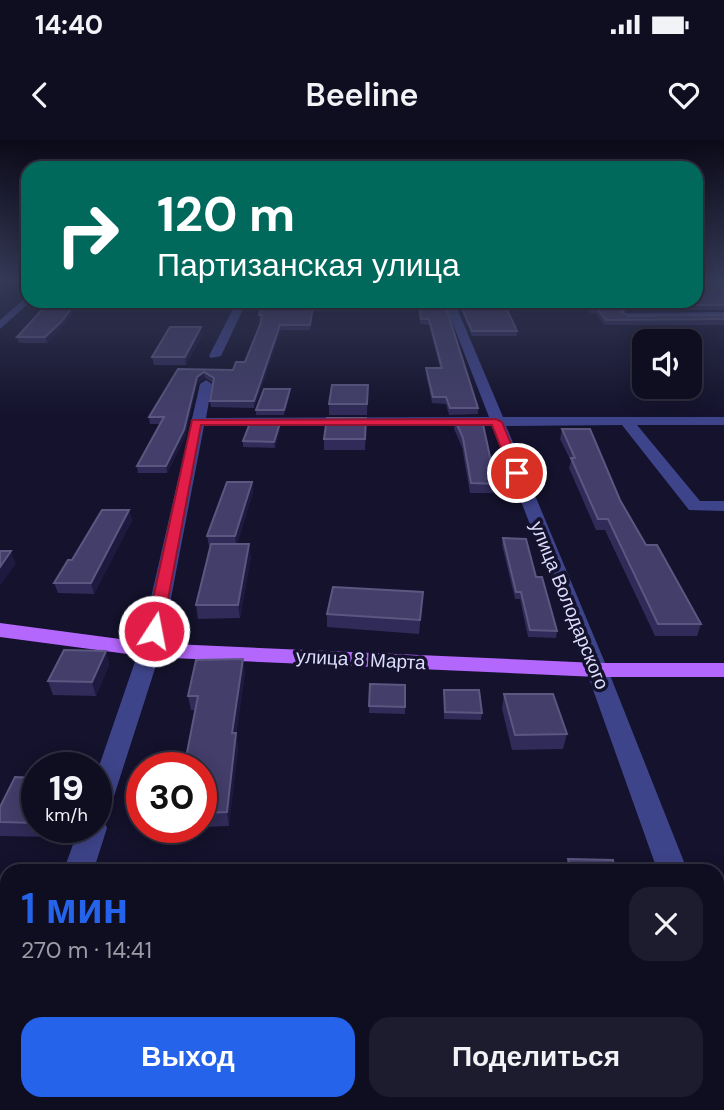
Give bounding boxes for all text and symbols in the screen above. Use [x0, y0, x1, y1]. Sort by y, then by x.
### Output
text: 14:40 [35, 8, 103, 42]
text: Beeline [306, 74, 418, 116]
icon: back [21, 76, 59, 114]
icon: heart [665, 76, 703, 114]
text: 120 m [157, 182, 295, 246]
icon: right [42, 189, 133, 280]
text: Партизанская улица [157, 244, 460, 286]
map controls [632, 329, 702, 399]
button: sound [632, 329, 702, 399]
pin [487, 443, 547, 503]
icon: arrive [498, 454, 536, 492]
street label: улица Володарского [524, 517, 615, 693]
position arrow [117, 594, 191, 668]
street label: улица 8 Марта [296, 644, 427, 675]
speed limit sign: 30 [126, 752, 217, 843]
text: 19 [49, 765, 84, 811]
text: km/h [45, 803, 88, 827]
text: 1 мин [21, 881, 128, 936]
button: close [629, 887, 703, 961]
text: 270 m · 14:41 [21, 935, 152, 965]
button: Выход [21, 1017, 355, 1097]
button: Поделиться [369, 1017, 703, 1097]

